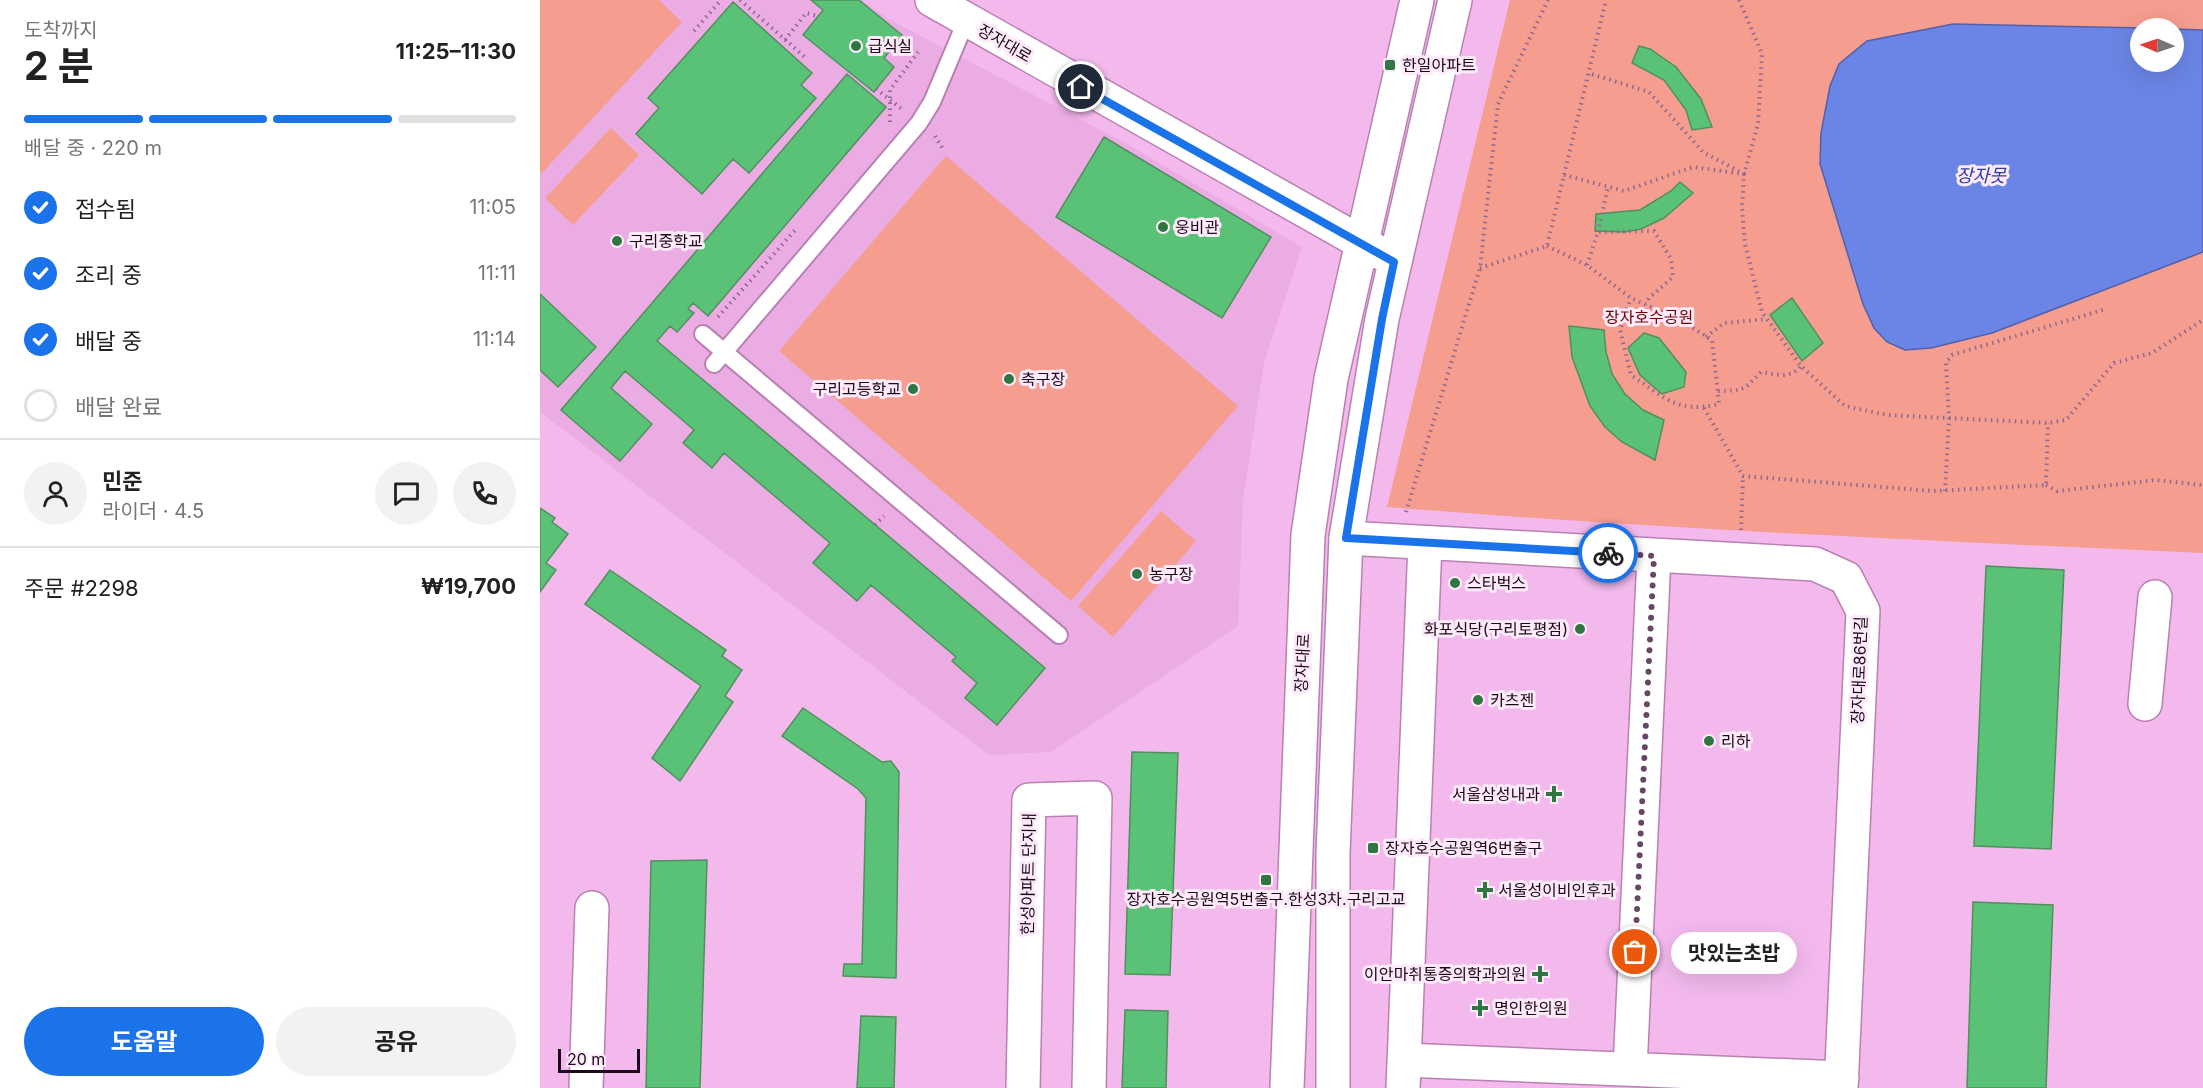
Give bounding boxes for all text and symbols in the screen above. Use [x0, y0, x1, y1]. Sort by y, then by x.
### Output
text: 도착까지 [24, 18, 98, 42]
north arrow [2130, 18, 2184, 72]
map controls [2130, 18, 2184, 72]
street label: 장자대로 [974, 20, 1036, 67]
place label: 급식실 [868, 36, 912, 56]
text: 11:25–11:30 [395, 38, 516, 64]
marker: 급식실 [849, 39, 863, 53]
text: 2 분 [24, 42, 94, 89]
place label: 한일아파트 [1402, 55, 1476, 75]
marker: 한일아파트 [1383, 58, 1397, 72]
pin [1055, 61, 1106, 112]
icon: home [1064, 70, 1097, 103]
text: 배달 중 · 220 m [24, 136, 162, 160]
water label: 장자못 [1956, 165, 2007, 186]
icon: check [24, 191, 57, 224]
text: 11:05 [469, 195, 516, 219]
text: 접수됨 [75, 196, 136, 222]
place label: 웅비관 [1175, 217, 1219, 237]
marker: 웅비관 [1156, 220, 1170, 234]
place label: 구리중학교 [629, 231, 703, 251]
marker: 구리중학교 [610, 234, 624, 248]
icon: check [24, 257, 57, 290]
text: 11:11 [478, 261, 516, 285]
text: 조리 중 [75, 262, 142, 288]
park label: 장자호수공원 [1605, 307, 1693, 327]
icon: check [24, 323, 57, 356]
text: 11:14 [473, 327, 516, 351]
text: 배달 중 [75, 328, 142, 354]
place label: 축구장 [1021, 369, 1065, 389]
marker: 축구장 [1002, 372, 1016, 386]
place label: 구리고등학교 [813, 379, 901, 399]
marker: 구리고등학교 [906, 382, 920, 396]
text: 배달 완료 [75, 394, 162, 420]
button: person [24, 462, 87, 525]
button: chat [375, 462, 438, 525]
button: phone [453, 462, 516, 525]
text: 민준 [102, 468, 142, 494]
text: 라이더 · 4.5 [102, 499, 204, 523]
courier [1578, 523, 1638, 583]
icon: bike [1592, 537, 1625, 570]
place label: 농구장 [1149, 564, 1193, 584]
marker: 농구장 [1130, 567, 1144, 581]
text: ₩19,700 [421, 573, 516, 599]
place label: 스타벅스 [1467, 573, 1526, 593]
text: 주문 #2298 [24, 575, 139, 601]
marker: 스타벅스 [1448, 576, 1462, 590]
street label: 장자대로86번길 [1847, 616, 1871, 724]
place label: 화포식당(구리토평점) [1424, 619, 1568, 639]
marker: 화포식당(구리토평점) [1573, 622, 1587, 636]
street label: 장자대로 [1290, 633, 1314, 693]
place label: 카츠젠 [1490, 690, 1534, 710]
marker: 카츠젠 [1471, 693, 1485, 707]
place label: 리하 [1721, 731, 1751, 751]
marker: 리하 [1702, 734, 1716, 748]
place label: 서울삼성내과 [1452, 784, 1540, 804]
marker: 서울삼성내과 [1545, 785, 1563, 803]
street label: 한성아파트 단지내 [1017, 813, 1039, 935]
place label: 장자호수공원역6번출구 [1385, 838, 1542, 858]
marker: 장자호수공원역6번출구 [1366, 841, 1380, 855]
marker: 장자호수공원역5번출구.한성3차.구리고교 [1259, 873, 1273, 887]
place label: 서울성이비인후과 [1498, 880, 1616, 900]
marker: 서울성이비인후과 [1476, 881, 1494, 899]
place label: 장자호수공원역5번출구.한성3차.구리고교 [1126, 889, 1406, 909]
pin [1609, 926, 1660, 977]
callout: 맛있는초밥 [1671, 931, 1797, 973]
icon: bag [1618, 935, 1651, 968]
text: 맛있는초밥 [1688, 941, 1780, 965]
place label: 이안마취통증의학과의원 [1364, 964, 1526, 984]
marker: 이안마취통증의학과의원 [1531, 965, 1549, 983]
place label: 명인한의원 [1494, 998, 1568, 1018]
marker: 명인한의원 [1471, 999, 1489, 1017]
button: 도움말 [24, 1007, 264, 1076]
button: 공유 [276, 1007, 516, 1076]
scale bar [558, 1046, 640, 1074]
text: 20 m [567, 1049, 605, 1069]

